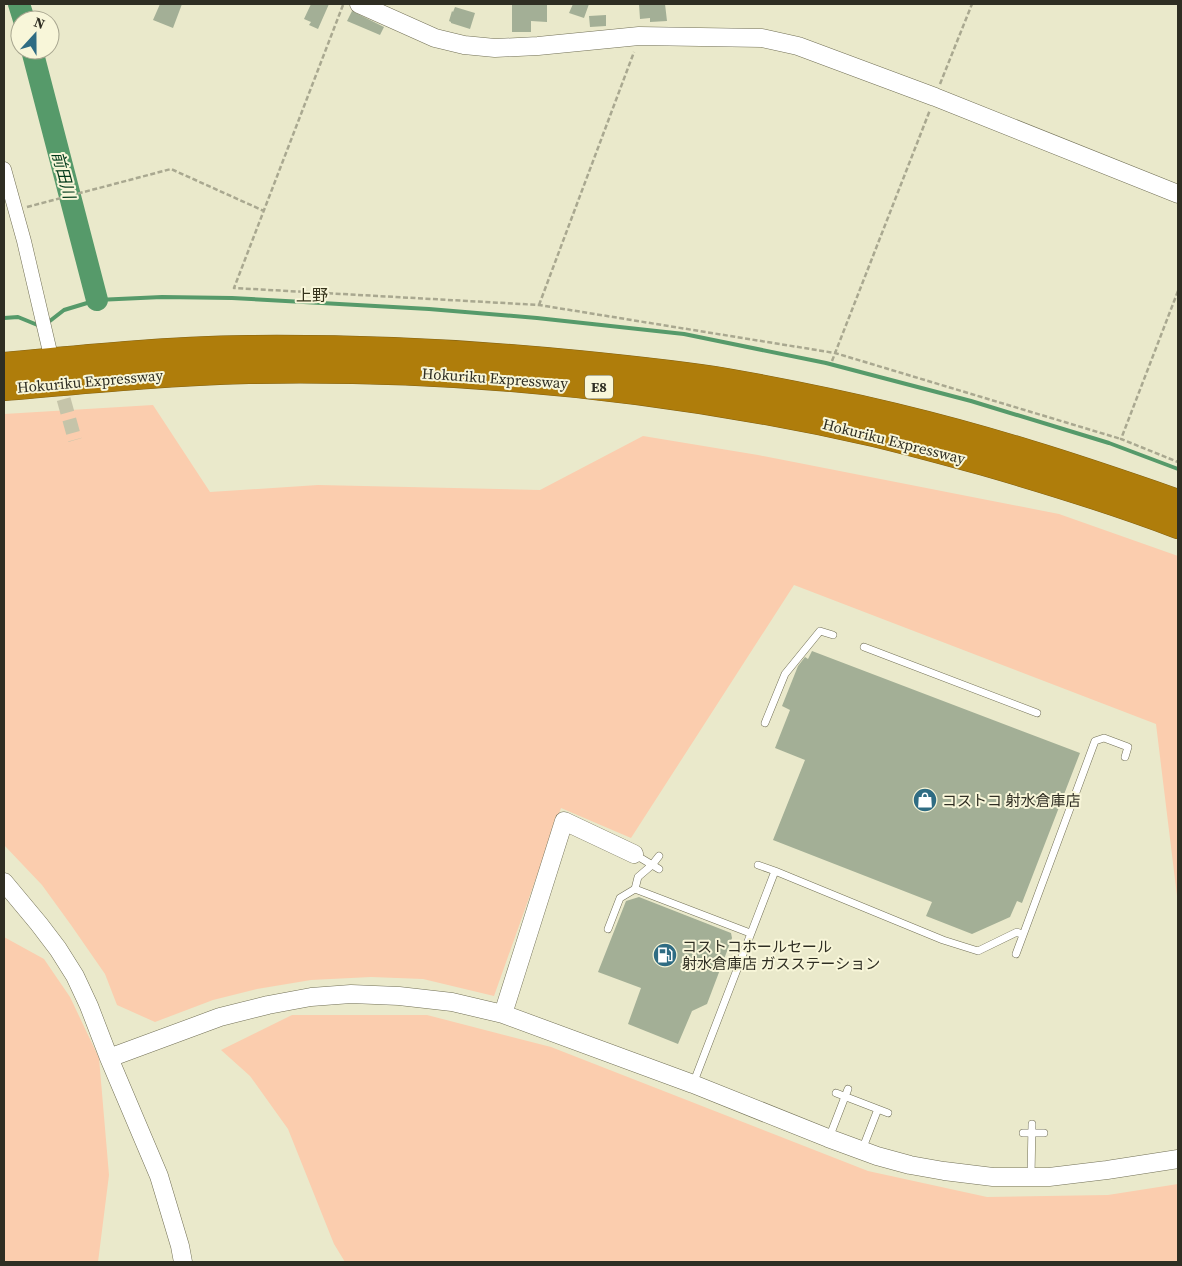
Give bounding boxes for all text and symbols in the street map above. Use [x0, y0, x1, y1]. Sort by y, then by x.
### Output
north arrow [10, 10, 60, 60]
text: N [31, 12, 48, 34]
water label: 前田川 [47, 149, 81, 203]
district label: 上野 [296, 284, 328, 306]
street label: Hokuriku Expressway [421, 362, 569, 394]
street label: Hokuriku Expressway [16, 364, 164, 398]
road number: E8 [585, 376, 613, 398]
street label: Hokuriku Expressway [820, 413, 968, 469]
shop icon: コストコ 射水倉庫店 [912, 787, 938, 813]
place label: コストコ 射水倉庫店 [942, 790, 1081, 811]
place label: コストコホールセール 射水倉庫店 ガスステーション [682, 936, 880, 974]
fuel station icon: コストコホールセール 射水倉庫店 ガスステーション [652, 942, 678, 968]

